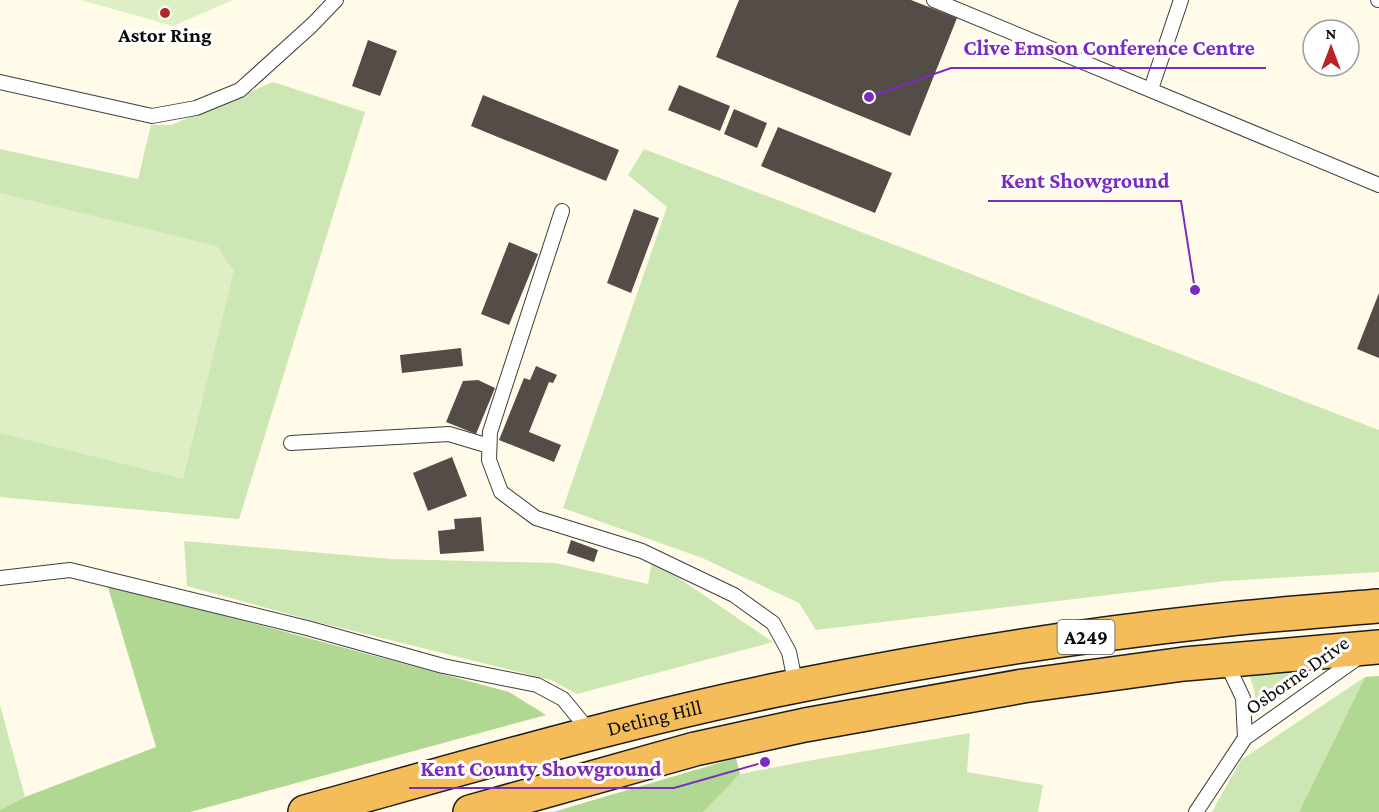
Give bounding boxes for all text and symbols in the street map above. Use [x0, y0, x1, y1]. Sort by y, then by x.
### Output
marker: Astor Ring [158, 6, 172, 20]
north arrow [1301, 18, 1361, 78]
place label: Astor Ring [117, 23, 212, 47]
text: N [1326, 25, 1337, 42]
callout: Clive Emson Conference Centre [951, 28, 1266, 68]
text: Clive Emson Conference Centre [963, 35, 1255, 60]
callout: Kent Showground [988, 161, 1181, 201]
text: Kent Showground [1001, 168, 1169, 193]
road number: A249 [1058, 620, 1114, 654]
street label: Osborne Drive [1241, 630, 1353, 720]
street label: Detling Hill [604, 695, 704, 741]
callout: Kent County Showground [409, 748, 674, 788]
text: Kent County Showground [420, 756, 662, 781]

